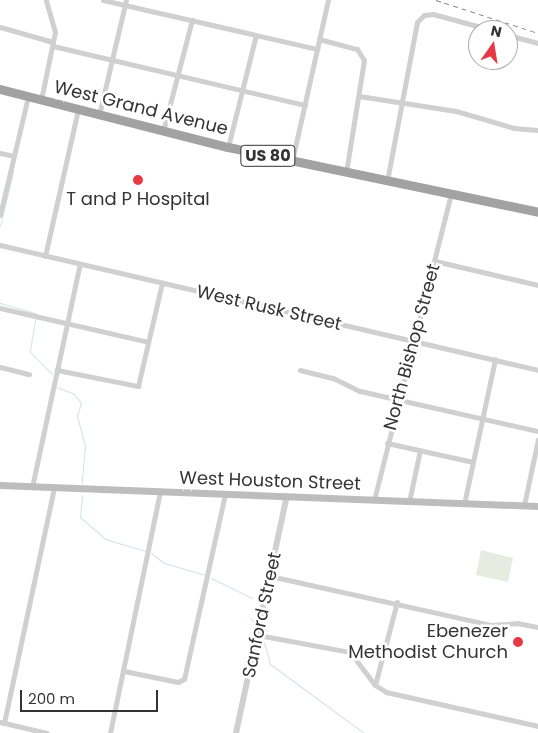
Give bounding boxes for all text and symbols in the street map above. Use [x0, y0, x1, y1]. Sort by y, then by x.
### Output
north arrow [468, 20, 518, 70]
text: N [489, 20, 504, 42]
street label: West Grand Avenue [52, 76, 230, 140]
road number: US 80 [239, 142, 297, 170]
marker: T and P Hospital [132, 174, 144, 186]
place label: T and P Hospital [66, 188, 210, 210]
street label: North Bishop Street [379, 261, 445, 433]
street label: West Rusk Street [194, 281, 344, 335]
street label: West Houston Street [179, 467, 361, 495]
street label: Sanford Street [238, 550, 286, 680]
place label: Ebenezer Methodist Church [348, 621, 508, 664]
marker: Ebenezer Methodist Church [512, 636, 524, 648]
scale bar [22, 680, 160, 712]
text: 200 m [28, 688, 75, 709]

